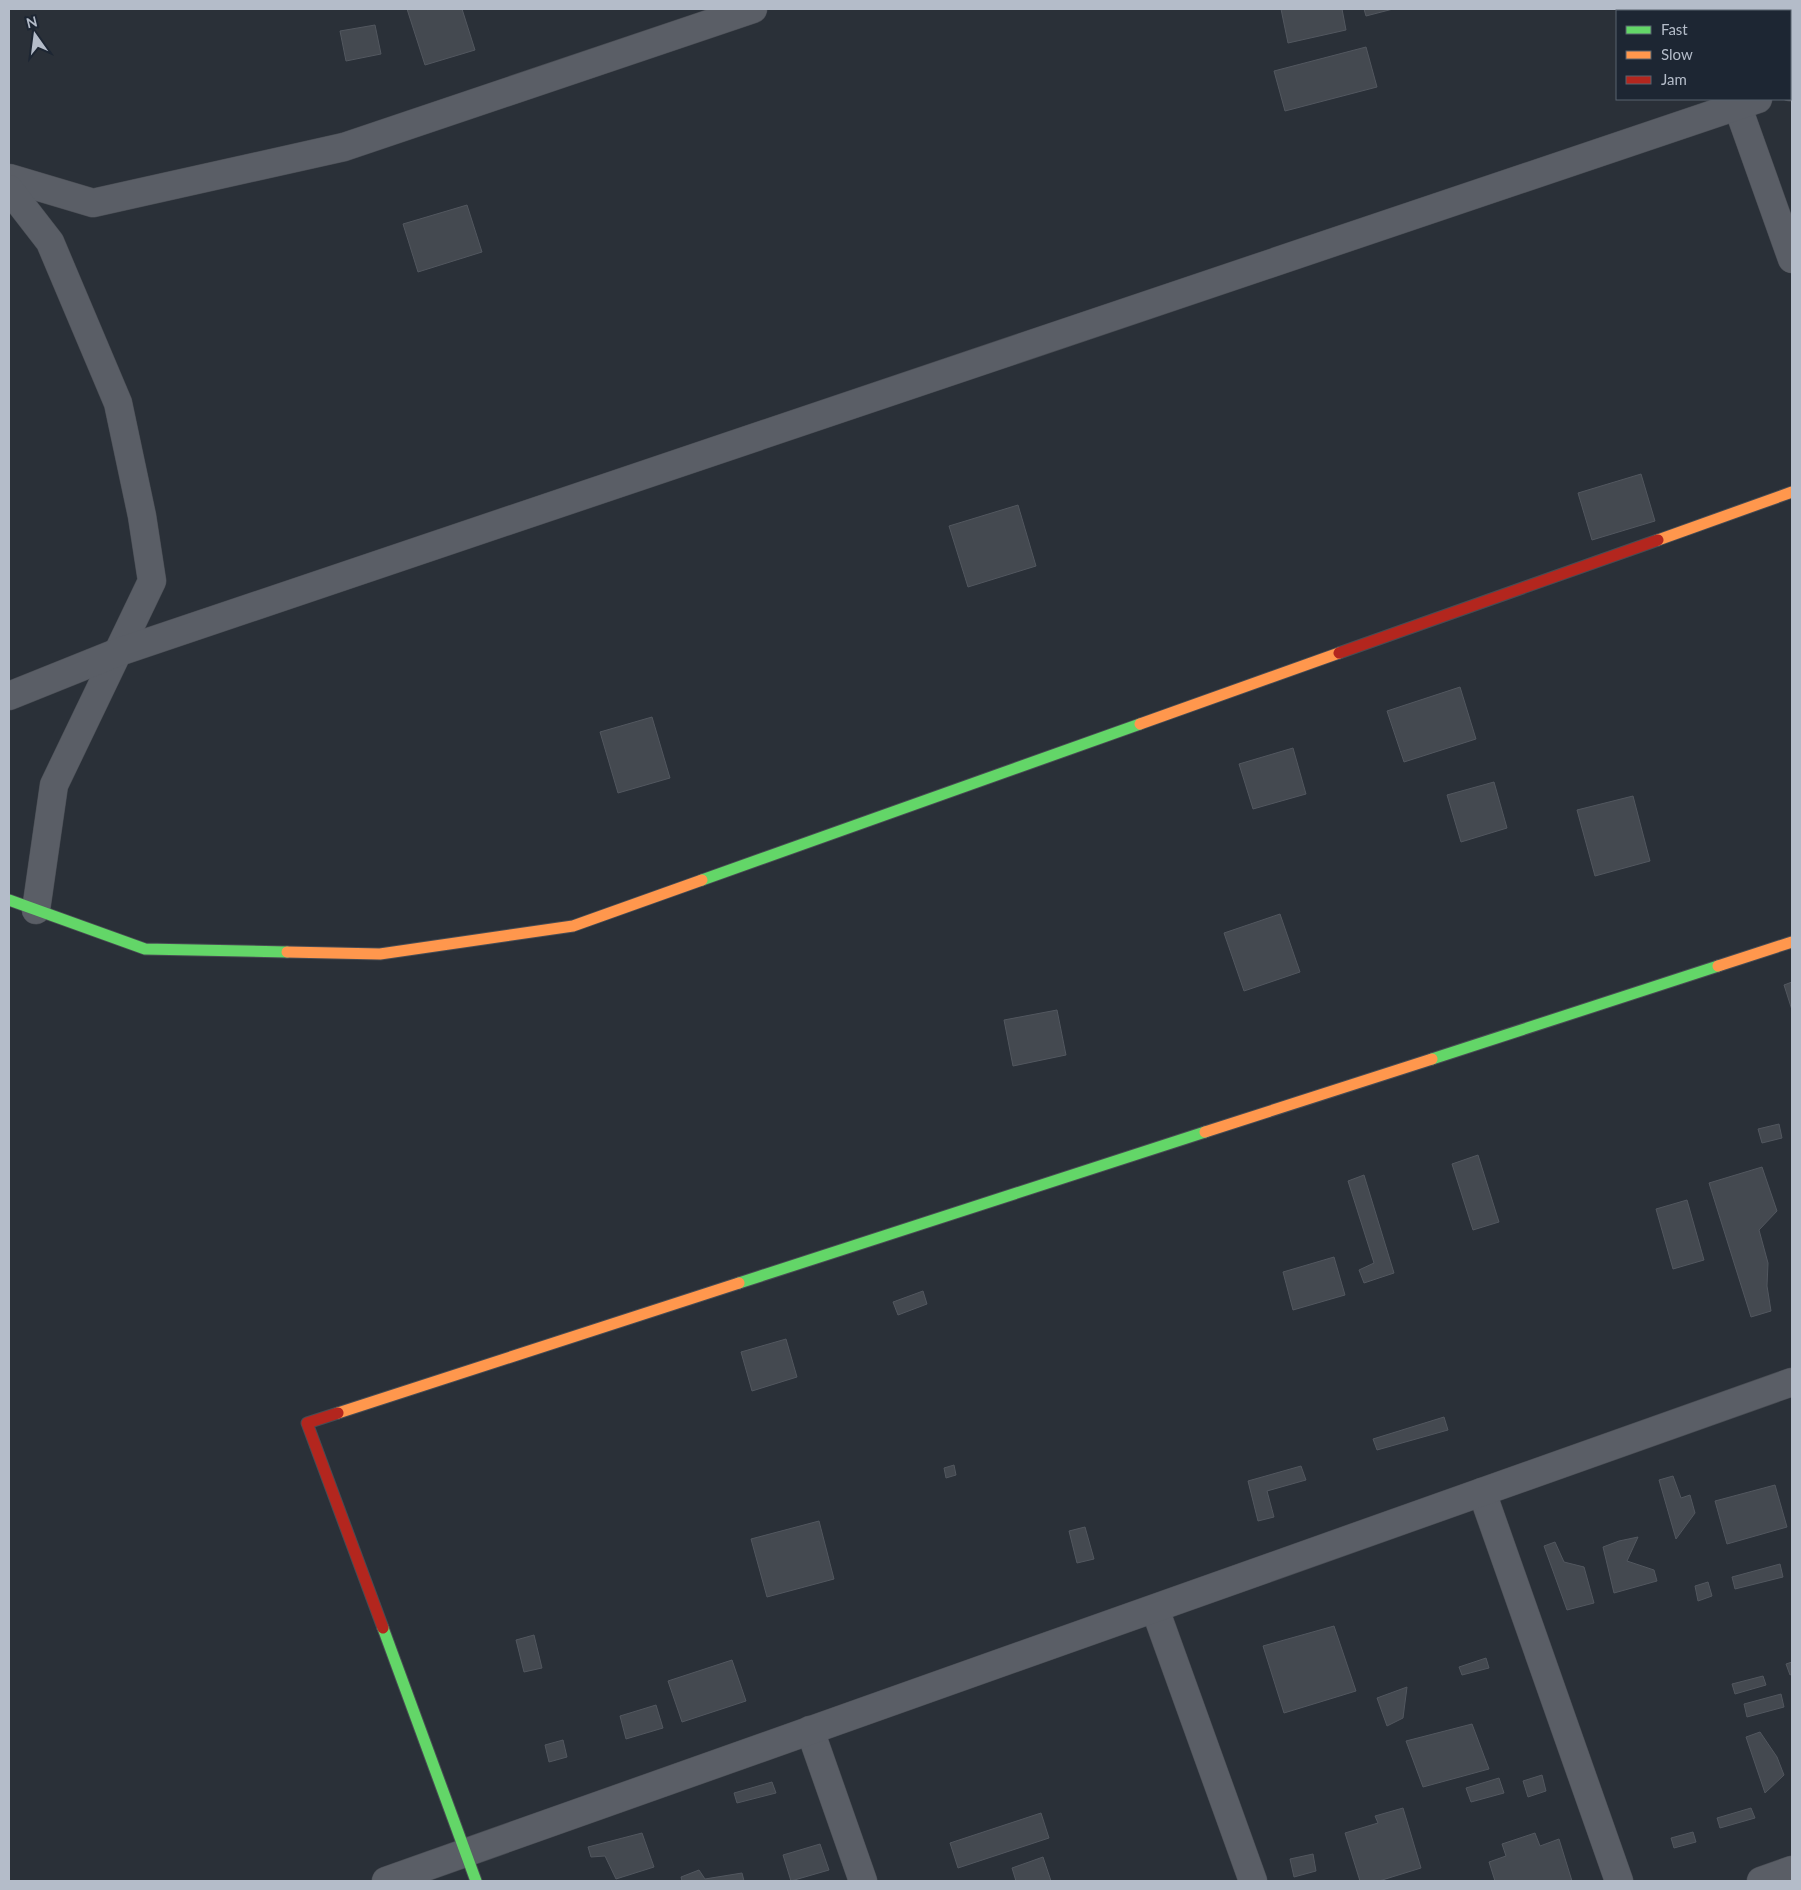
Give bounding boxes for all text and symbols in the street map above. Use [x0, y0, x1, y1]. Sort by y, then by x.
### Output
north arrow [10, 10, 60, 60]
legend [1616, 10, 1791, 100]
text: N [24, 12, 39, 31]
text: Fast [1661, 20, 1688, 38]
text: Slow [1661, 45, 1693, 63]
text: Jam [1661, 70, 1687, 88]

